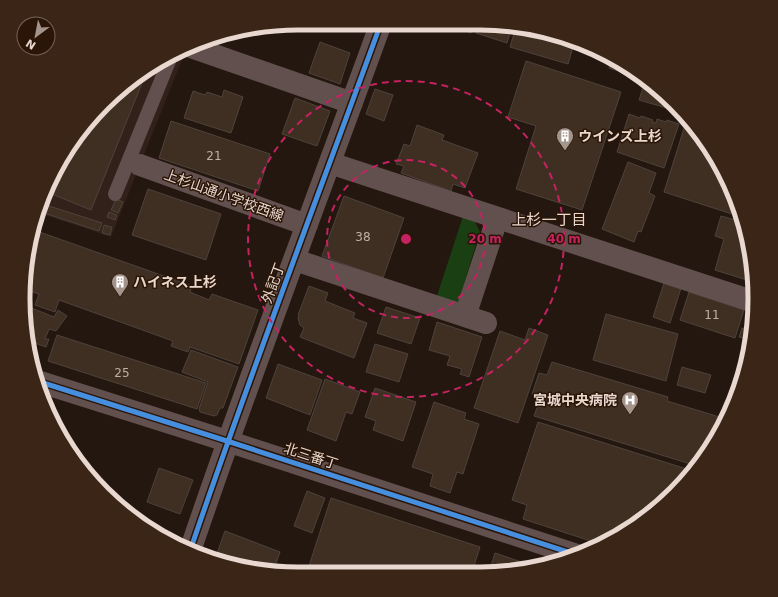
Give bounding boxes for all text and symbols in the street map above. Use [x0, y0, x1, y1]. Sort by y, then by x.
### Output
north arrow [16, 16, 56, 56]
text: N [24, 36, 38, 52]
building icon: ウインズ上杉 [555, 126, 575, 151]
place label: ウインズ上杉 [578, 128, 662, 144]
house number: 21 [206, 149, 222, 163]
street label: 上杉山通小学校西線 [162, 166, 286, 224]
district label: 上杉一丁目 [511, 211, 587, 229]
house number: 38 [355, 230, 371, 244]
centre of rings [399, 232, 413, 246]
text: 20 m [468, 232, 502, 246]
text: 40 m [547, 232, 581, 246]
street label: 外記丁 [258, 261, 288, 305]
building icon: ハイネス上杉 [110, 272, 130, 297]
place label: ハイネス上杉 [133, 274, 217, 290]
house number: 11 [704, 308, 720, 322]
house number: 25 [114, 366, 130, 380]
hospital icon: 宮城中央病院 [620, 390, 640, 415]
place label: 宮城中央病院 [533, 392, 617, 408]
street label: 北三番丁 [282, 440, 340, 472]

